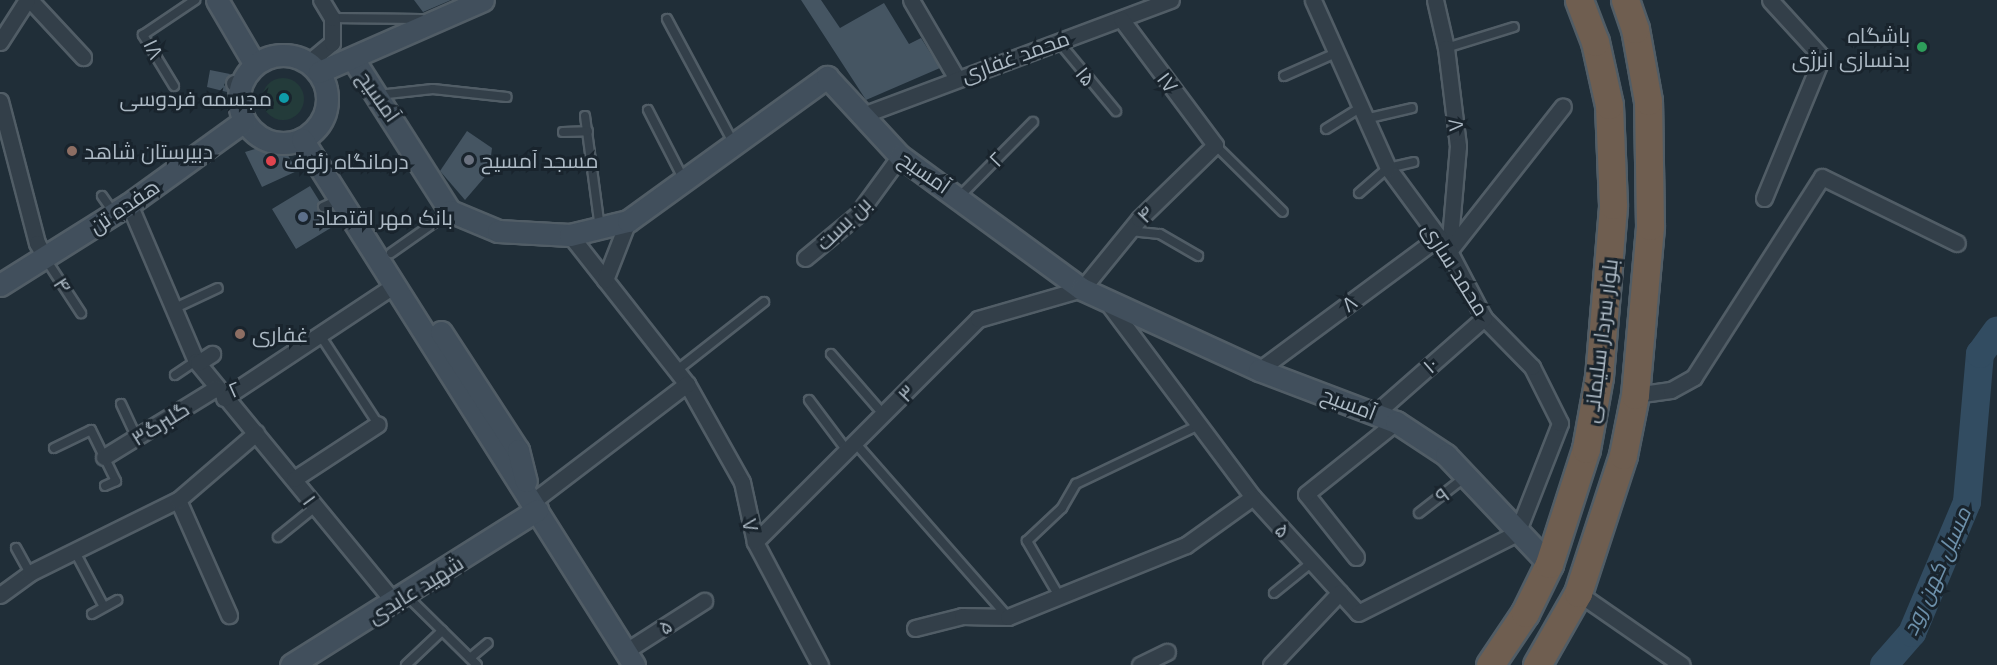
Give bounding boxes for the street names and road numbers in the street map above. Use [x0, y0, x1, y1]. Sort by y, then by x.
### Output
street label: محمد غفاری [957, 25, 1073, 87]
street label: ۱۸ [138, 35, 170, 63]
street label: ۱۵ [1071, 61, 1101, 91]
street label: آمسیح [352, 66, 406, 126]
street label: ۱۷ [1152, 67, 1184, 97]
street label: ۷ [1442, 117, 1468, 133]
street label: آمسیح [895, 145, 955, 199]
street label: ۲ [983, 146, 1009, 172]
street label: هفده تن [84, 173, 164, 239]
street label: بن بست [810, 191, 876, 255]
street label: ۴ [1131, 200, 1159, 228]
street label: محمد ساری [1418, 218, 1494, 320]
street label: بلوار سردار سلیمانی [1577, 257, 1623, 425]
street label: ۴ [49, 272, 77, 298]
street label: ۸ [1336, 289, 1362, 317]
street label: ۱۰ [1417, 352, 1443, 378]
street label: ۲ [224, 375, 244, 403]
street label: ۳ [892, 379, 920, 407]
street label: آمسیح [1318, 381, 1380, 425]
street label: گلبرگ۳ [126, 395, 194, 451]
street label: ۹ [1430, 482, 1454, 508]
street label: ۱ [298, 490, 322, 510]
street label: ۷ [737, 516, 765, 534]
street label: ۵ [1270, 517, 1296, 543]
street label: شهید عابدی [362, 550, 468, 628]
street label: ۵ [653, 612, 677, 640]

